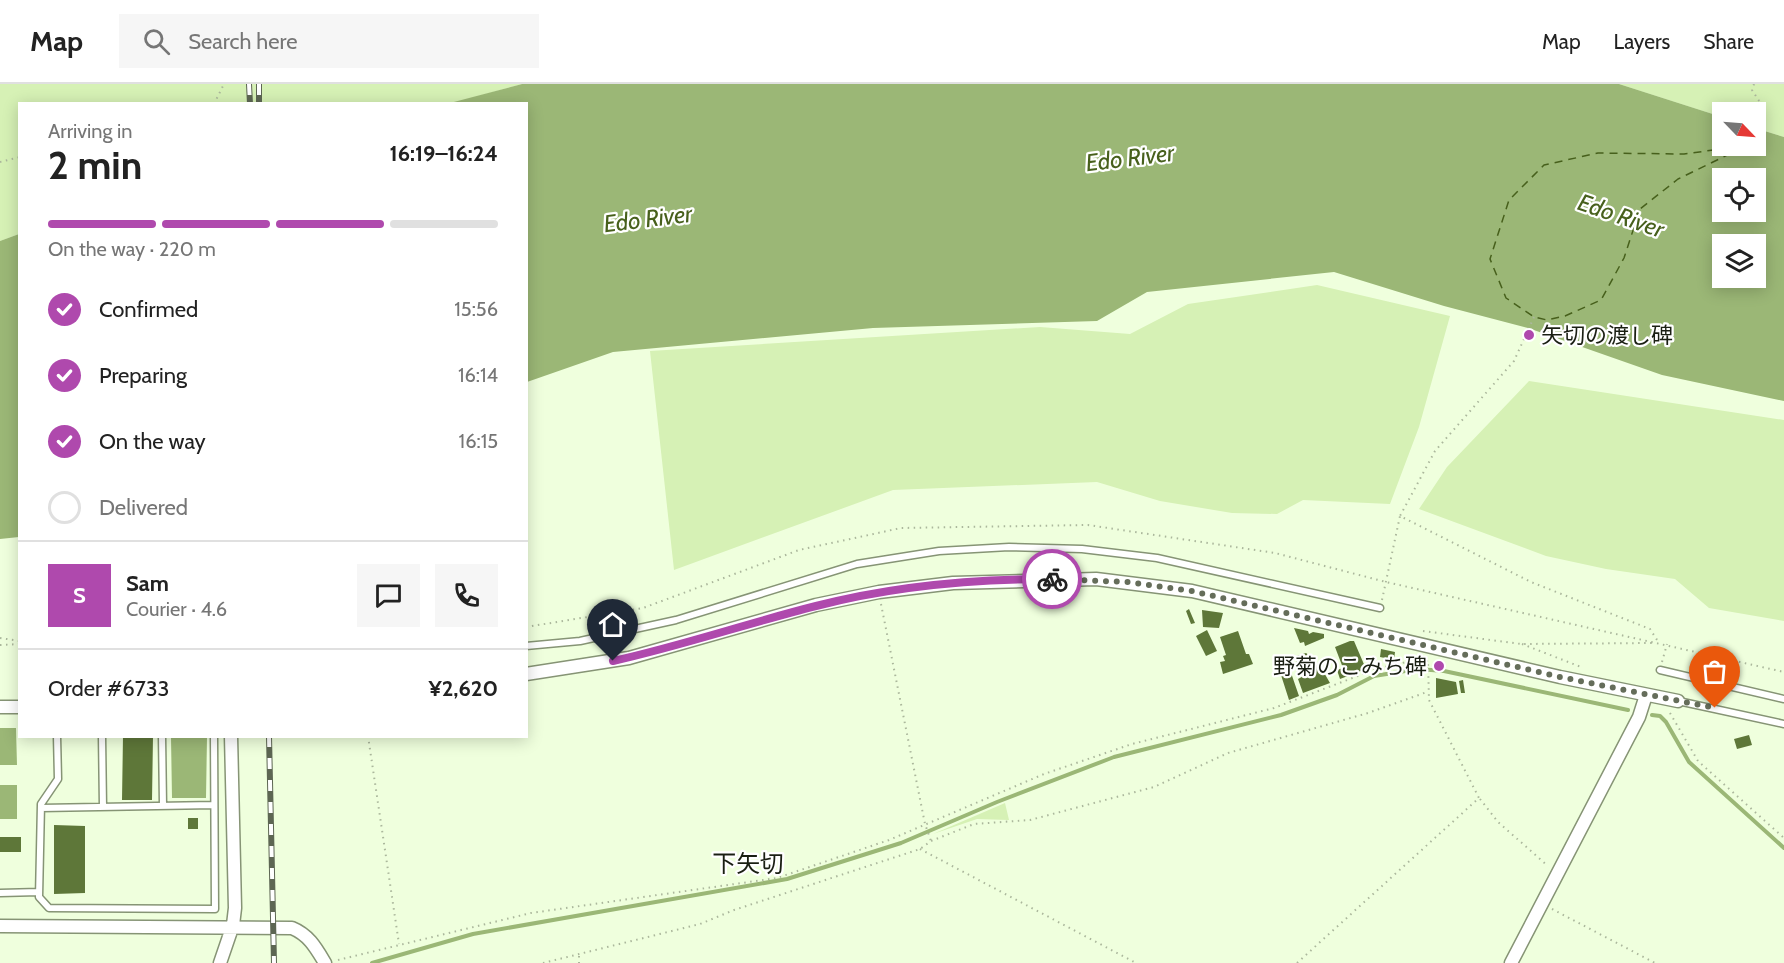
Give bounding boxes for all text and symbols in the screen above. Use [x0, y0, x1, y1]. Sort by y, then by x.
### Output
search box [119, 14, 539, 68]
text: Map [30, 24, 83, 58]
icon: search [140, 25, 173, 58]
text: Search here [188, 28, 297, 55]
text: Map [1542, 29, 1581, 54]
text: Layers [1614, 29, 1670, 54]
text: Share [1703, 29, 1754, 54]
north arrow [1712, 102, 1766, 156]
map controls [1712, 102, 1766, 288]
text: Arriving in [48, 119, 132, 143]
water label: Edo River [1084, 137, 1177, 177]
text: 16:19–16:24 [390, 140, 498, 167]
text: 2 min [48, 141, 142, 189]
button: locate [1712, 168, 1766, 222]
water label: Edo River [1574, 187, 1670, 244]
water label: Edo River [602, 198, 695, 238]
button: layers [1712, 234, 1766, 288]
text: On the way · 220 m [48, 237, 216, 261]
icon: check [48, 293, 81, 326]
text: Confirmed [99, 296, 198, 323]
text: 15:56 [454, 297, 498, 321]
place label: 矢切の渡し碑 [1541, 322, 1673, 349]
marker: 矢切の渡し碑 [1522, 328, 1536, 342]
icon: check [48, 359, 81, 392]
text: Preparing [99, 362, 187, 389]
text: 16:14 [458, 363, 498, 387]
icon: check [48, 425, 81, 458]
text: On the way [99, 428, 206, 455]
text: 16:15 [459, 429, 498, 453]
text: Delivered [99, 494, 188, 521]
courier [1022, 549, 1082, 609]
icon: bike [1036, 563, 1069, 596]
button: chat [357, 564, 420, 627]
button: phone [435, 564, 498, 627]
text: Sam [126, 570, 169, 597]
text: S [73, 582, 86, 609]
text: Courier · 4.6 [126, 597, 227, 621]
pin [587, 599, 638, 661]
icon: home [596, 608, 629, 641]
pin [1689, 646, 1740, 708]
place label: 野菊のこみち碑 [1273, 653, 1427, 680]
icon: bag [1698, 655, 1731, 688]
marker: 野菊のこみち碑 [1432, 659, 1446, 673]
text: Order #6733 [48, 675, 170, 702]
text: ¥2,620 [428, 675, 498, 702]
district label: 下矢切 [712, 849, 784, 878]

